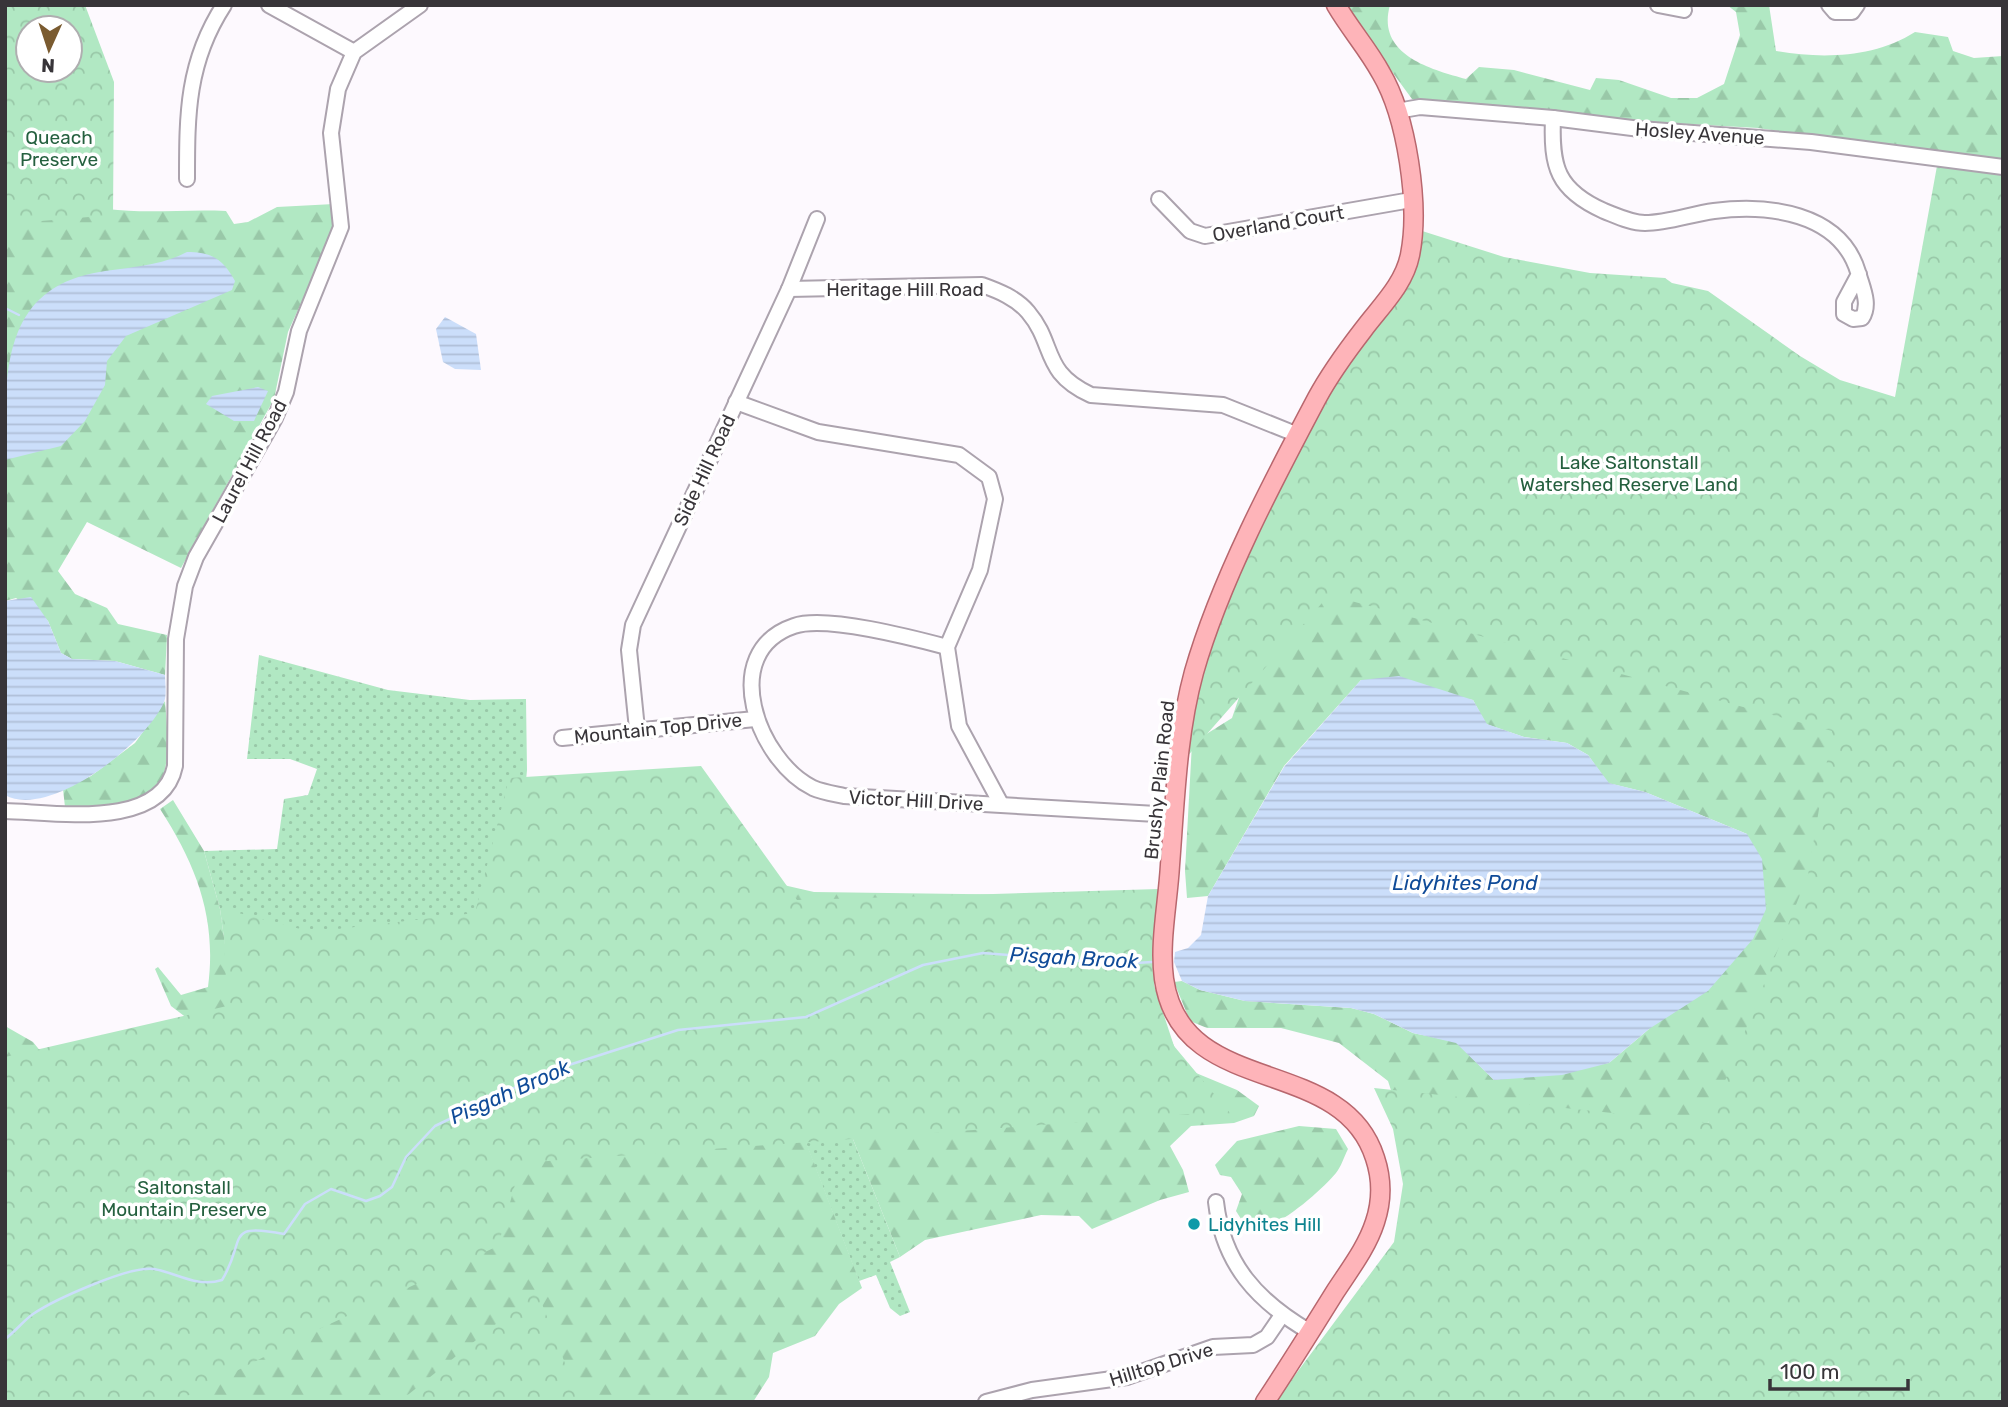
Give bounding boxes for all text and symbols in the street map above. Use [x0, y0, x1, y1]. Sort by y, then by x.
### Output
north arrow [14, 14, 84, 84]
text: N [41, 54, 56, 77]
street label: Hosley Avenue [1634, 118, 1765, 149]
park label: Queach Preserve [20, 126, 98, 171]
street label: Overland Court [1211, 201, 1346, 246]
street label: Heritage Hill Road [826, 278, 984, 301]
street label: Laurel Hill Road [207, 396, 292, 527]
street label: Side Hill Road [669, 411, 740, 529]
park label: Lake Saltonstall Watershed Reserve Land [1520, 451, 1738, 496]
street label: Brushy Plain Road [1140, 699, 1179, 861]
street label: Mountain Top Drive [573, 708, 743, 749]
street label: Victor Hill Drive [848, 785, 984, 816]
water label: Lidyhites Pond [1392, 870, 1538, 895]
water label: Pisgah Brook [1009, 942, 1140, 973]
water label: Pisgah Brook [446, 1053, 575, 1129]
park label: Saltonstall Mountain Preserve [101, 1176, 267, 1221]
place label: Lidyhites Hill [1208, 1213, 1321, 1236]
marker: Lidyhites Hill [1186, 1216, 1202, 1232]
street label: Hilltop Drive [1106, 1338, 1216, 1391]
scale bar [1770, 1348, 1908, 1392]
text: 100 m [1780, 1359, 1839, 1384]

